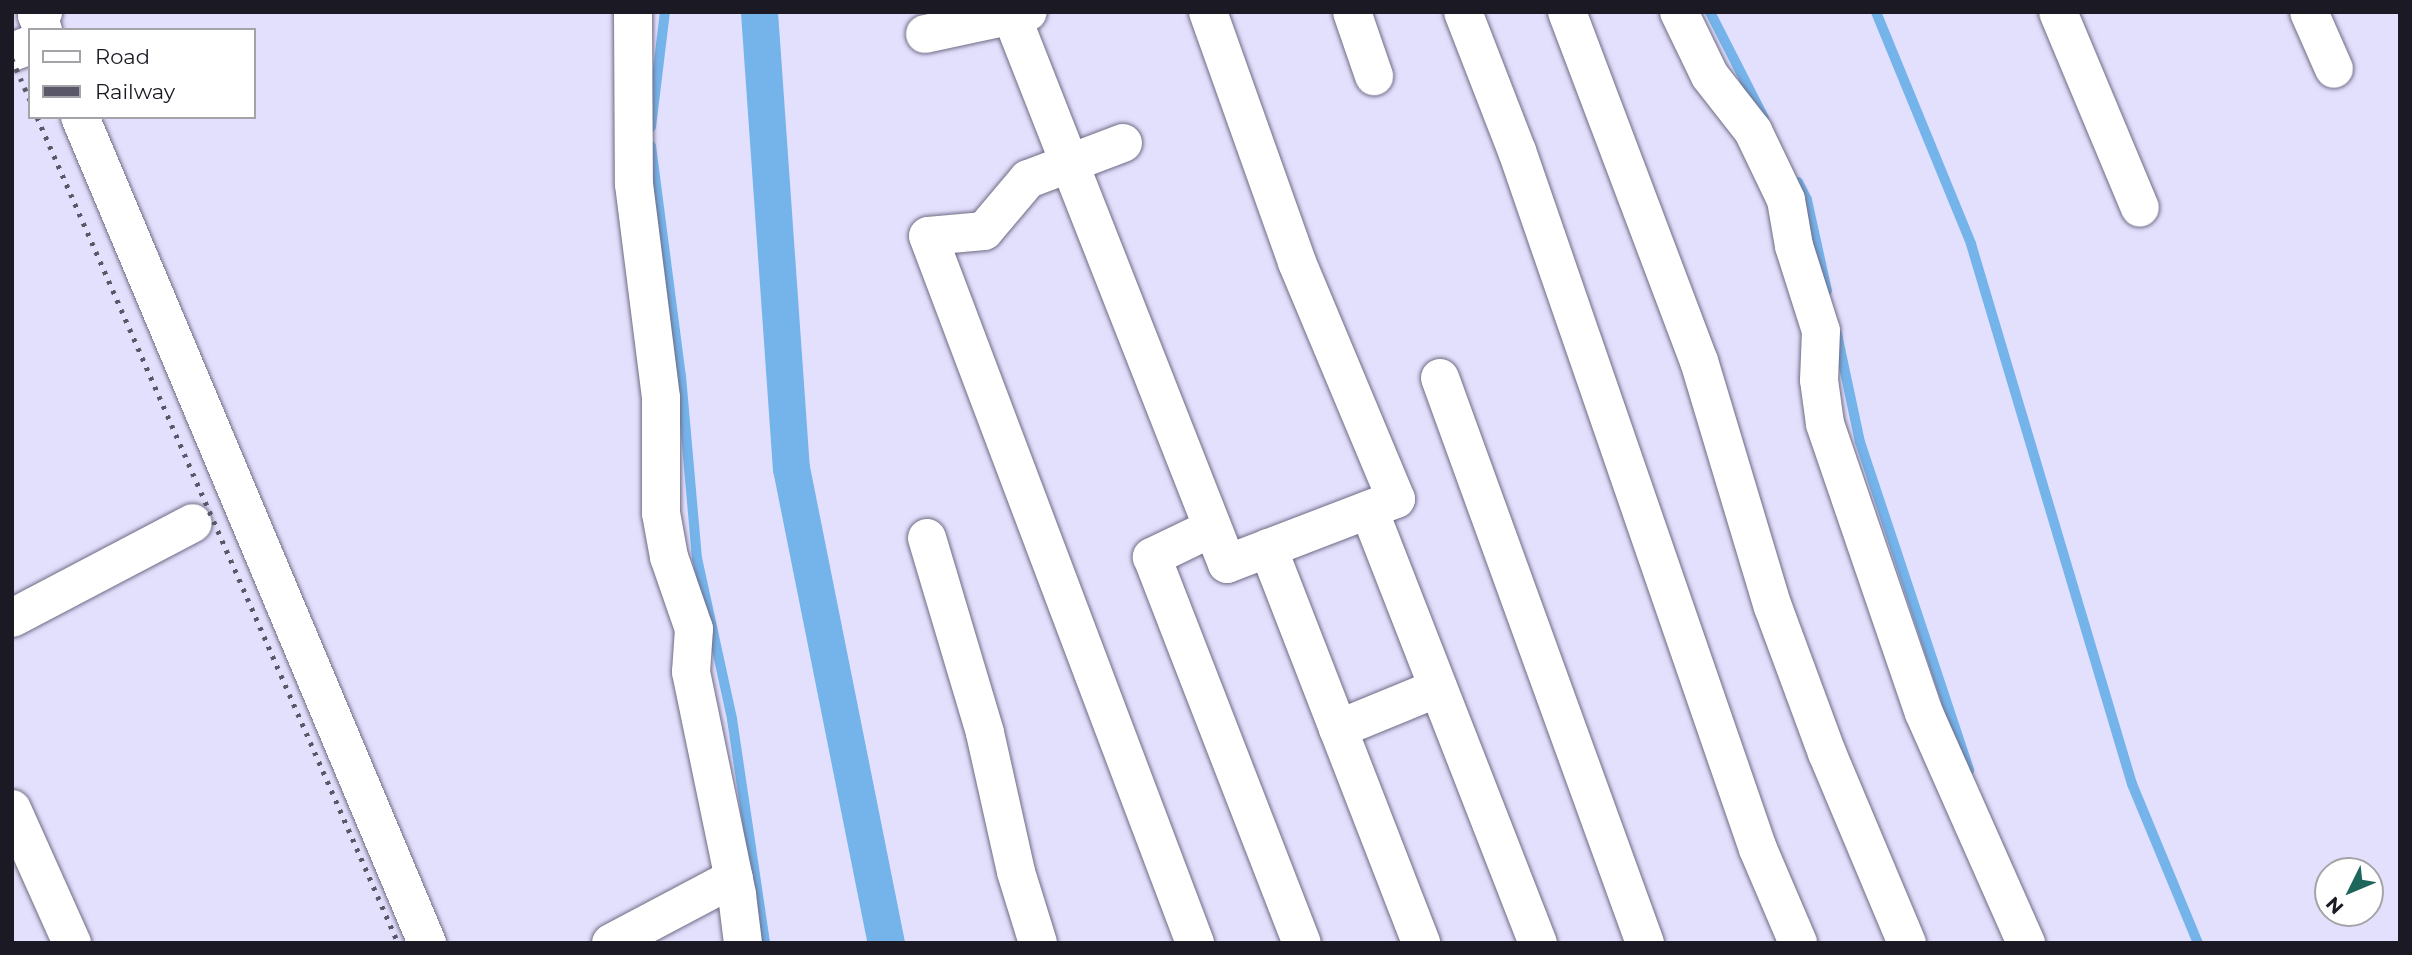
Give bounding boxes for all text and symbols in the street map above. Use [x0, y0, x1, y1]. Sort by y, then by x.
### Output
legend [28, 28, 256, 119]
text: Road [95, 44, 150, 69]
text: Railway [95, 79, 175, 104]
north arrow [2314, 857, 2384, 927]
text: N [2321, 892, 2348, 919]

